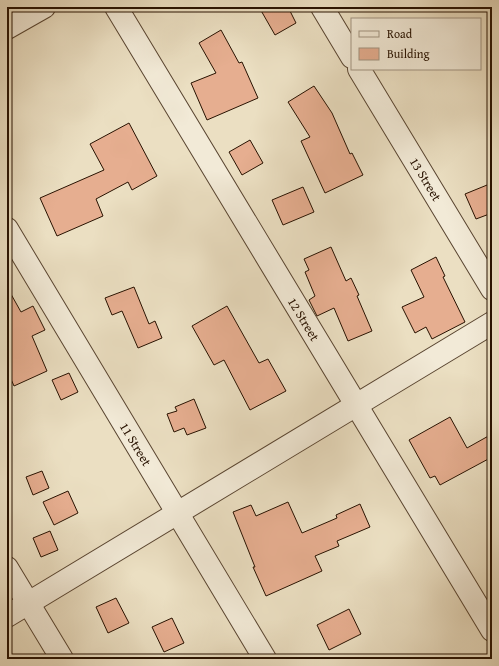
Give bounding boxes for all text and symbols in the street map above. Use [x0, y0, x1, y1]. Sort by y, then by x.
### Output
legend [351, 18, 481, 70]
text: Road [387, 25, 413, 42]
text: Building [387, 45, 430, 62]
street label: 13 Street [405, 154, 446, 205]
street label: 12 Street [283, 294, 324, 345]
street label: 11 Street [115, 419, 156, 470]

